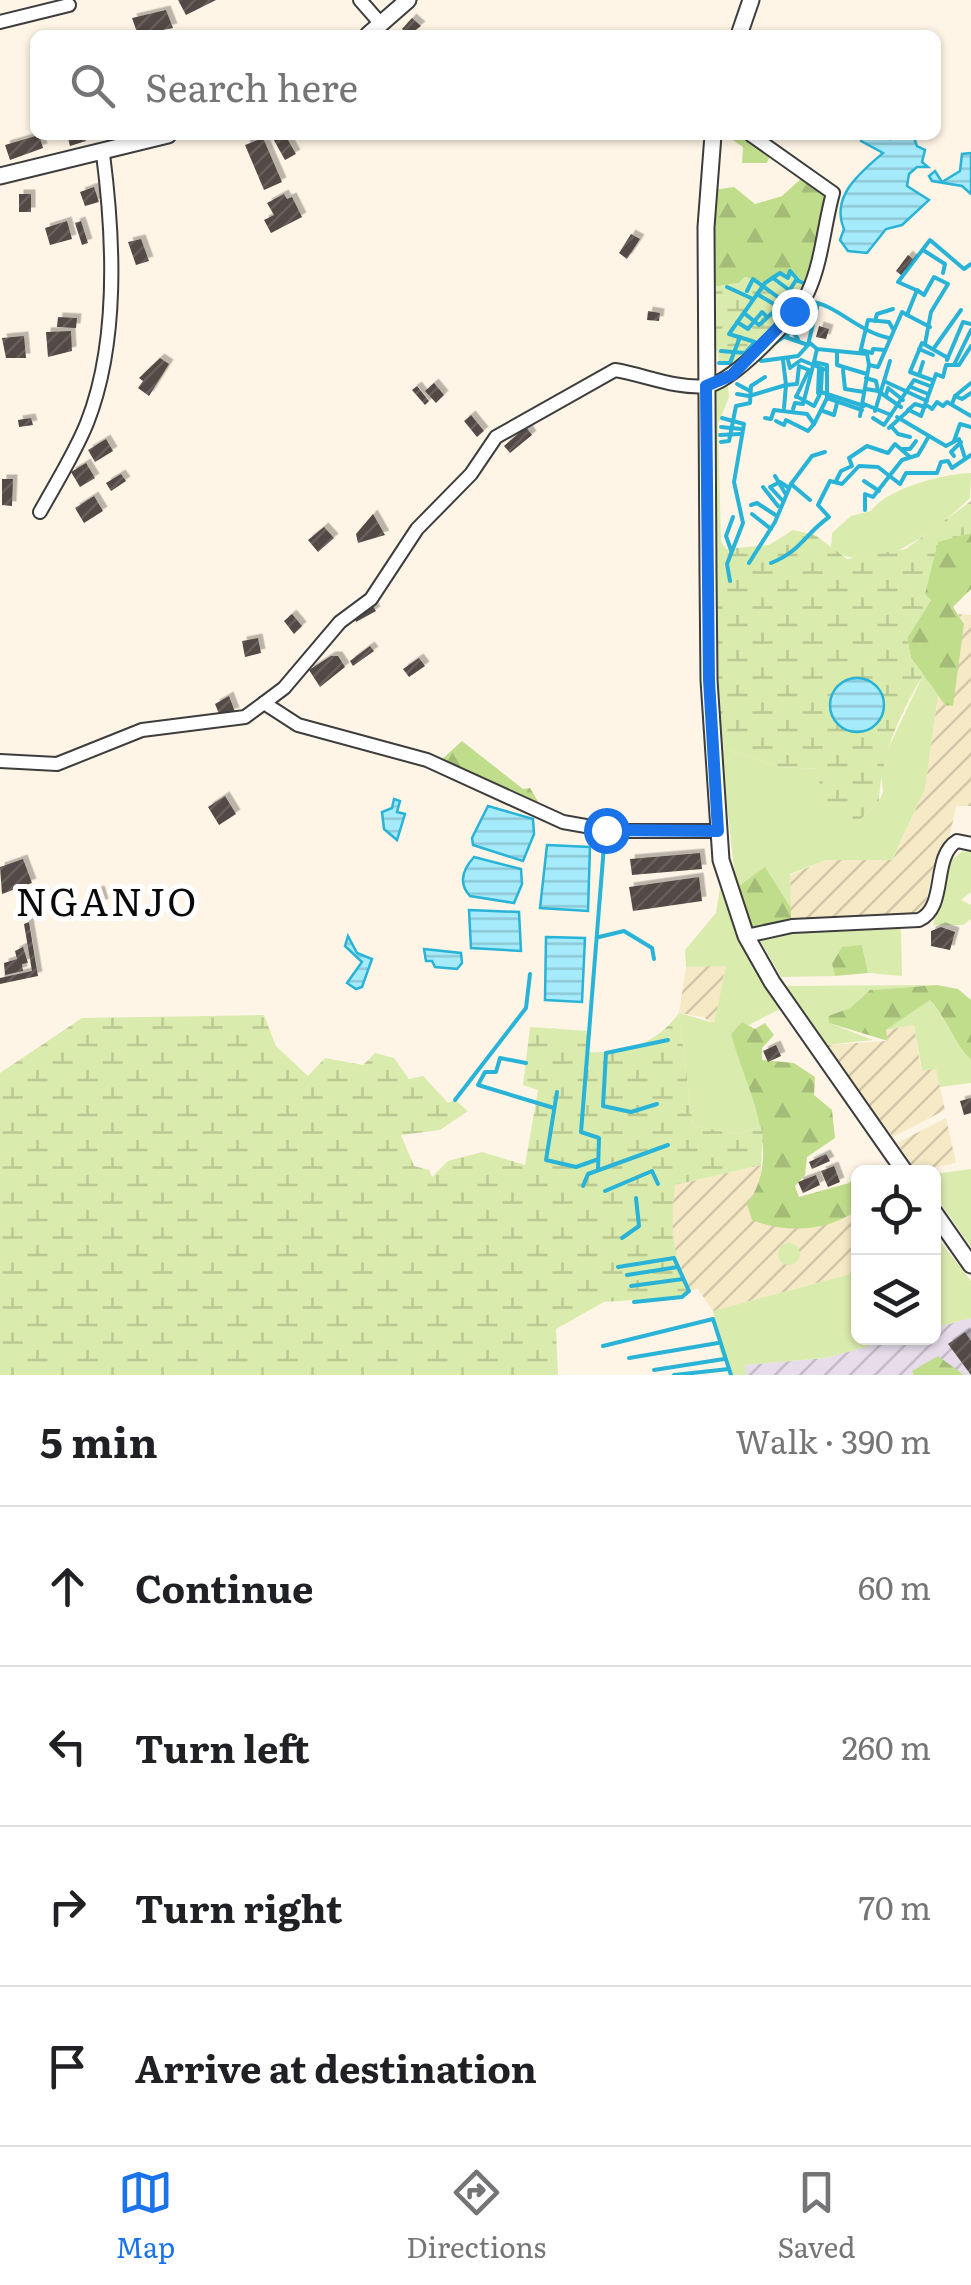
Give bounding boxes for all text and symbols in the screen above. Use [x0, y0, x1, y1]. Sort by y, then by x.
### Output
search box [30, 30, 941, 140]
text: Search here [145, 57, 358, 114]
icon: search [65, 58, 120, 113]
route end [772, 289, 818, 335]
route start [584, 808, 630, 854]
district label: NGANJO [15, 871, 199, 928]
map controls [851, 1165, 941, 1345]
button: locate [851, 1165, 941, 1255]
button: layers [851, 1255, 941, 1345]
text: 5 min [40, 1409, 158, 1471]
text: Walk · 390 m [736, 1416, 931, 1464]
text: Continue [135, 1558, 313, 1615]
icon: ahead [40, 1559, 95, 1614]
text: 60 m [858, 1562, 931, 1610]
text: Turn left [135, 1718, 310, 1775]
icon: left [40, 1719, 95, 1774]
text: 260 m [842, 1722, 931, 1770]
text: Turn right [135, 1878, 342, 1935]
icon: right [40, 1879, 95, 1934]
text: 70 m [859, 1882, 931, 1930]
text: Arrive at destination [135, 2038, 537, 2095]
icon: arrive [40, 2039, 95, 2094]
tab: Map [116, 2165, 175, 2267]
tab: Directions [406, 2165, 546, 2267]
tab: Saved [777, 2165, 855, 2267]

